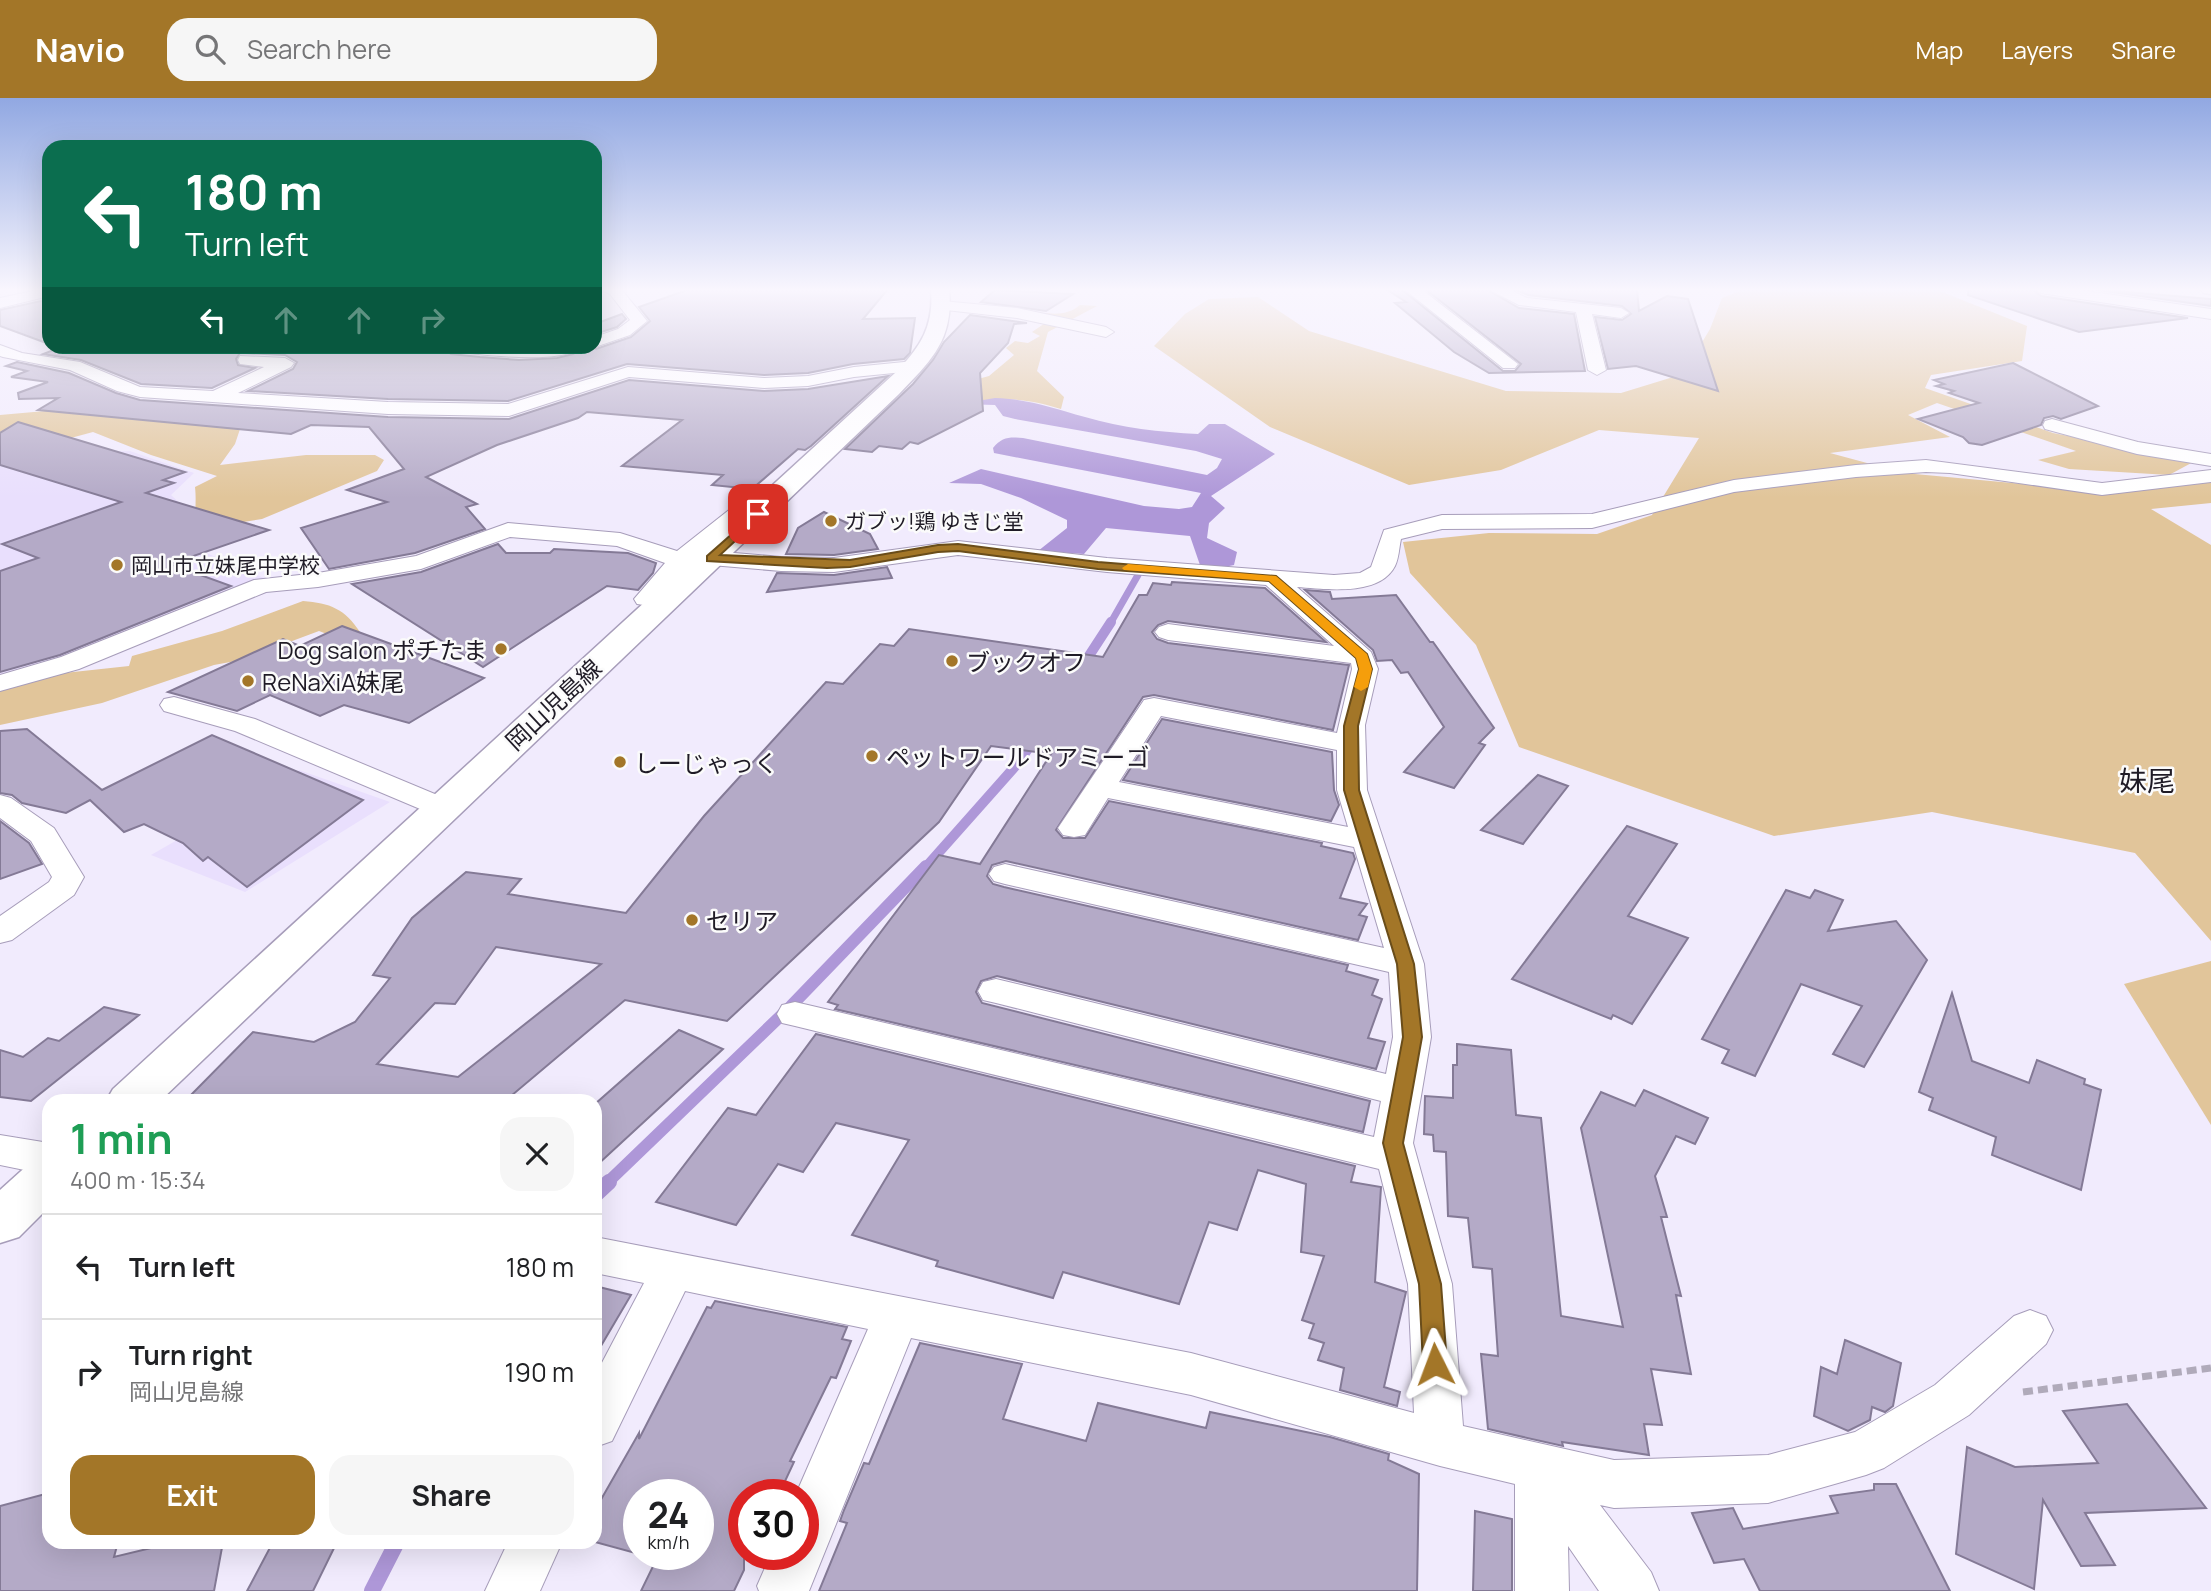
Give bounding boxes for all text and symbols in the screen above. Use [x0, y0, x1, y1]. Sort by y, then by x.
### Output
search box [167, 18, 657, 81]
text: Navio [35, 27, 125, 72]
icon: search [191, 30, 229, 68]
text: Search here [247, 31, 391, 67]
text: Map [1916, 33, 1963, 66]
text: Layers [2001, 33, 2073, 66]
text: Share [2111, 33, 2176, 66]
text: 180 m [185, 158, 323, 225]
icon: left [70, 168, 161, 259]
text: Turn left [185, 222, 309, 266]
icon: left [194, 301, 232, 339]
icon: ahead [267, 301, 305, 339]
icon: ahead [340, 301, 378, 339]
icon: right [413, 301, 451, 339]
pin [728, 484, 788, 544]
icon: arrive [739, 495, 777, 533]
place label: ガブッ!鶏 ゆきじ堂 [845, 507, 1024, 535]
marker: ガブッ!鶏 ゆきじ堂 [823, 513, 839, 529]
place label: 岡山市立妹尾中学校 [131, 551, 320, 579]
marker: 岡山市立妹尾中学校 [109, 557, 125, 573]
place label: Dog salon ポチたま [278, 633, 487, 666]
marker: Dog salon ポチたま [493, 641, 509, 657]
place label: ブックオフ [966, 645, 1086, 678]
street label: 岡山児島線 [498, 651, 608, 757]
marker: ブックオフ [944, 653, 960, 669]
place label: ReNaXiA妹尾 [262, 665, 404, 698]
marker: ReNaXiA妹尾 [240, 673, 256, 689]
place label: ペットワールドアミーゴ [886, 740, 1150, 773]
place label: しーじゃっく [634, 746, 778, 779]
marker: ペットワールドアミーゴ [864, 748, 880, 764]
marker: しーじゃっく [612, 754, 628, 770]
district label: 妹尾 [2119, 761, 2175, 799]
place label: セリア [706, 904, 778, 937]
marker: セリア [684, 912, 700, 928]
text: 1 min [70, 1109, 173, 1167]
button: close [500, 1117, 574, 1191]
text: 400 m · 15:34 [70, 1164, 206, 1196]
icon: left [70, 1248, 108, 1286]
text: Turn left [129, 1249, 236, 1285]
text: 180 m [506, 1249, 574, 1285]
position arrow [1398, 1327, 1472, 1401]
text: Turn right [129, 1337, 253, 1373]
icon: right [70, 1353, 108, 1391]
text: 190 m [505, 1354, 574, 1390]
text: 岡山児島線 [129, 1375, 244, 1407]
button: Exit [70, 1455, 315, 1535]
button: Share [329, 1455, 574, 1535]
speed limit sign: 30 [728, 1479, 819, 1570]
text: 24 [648, 1491, 689, 1539]
text: km/h [648, 1530, 689, 1554]

